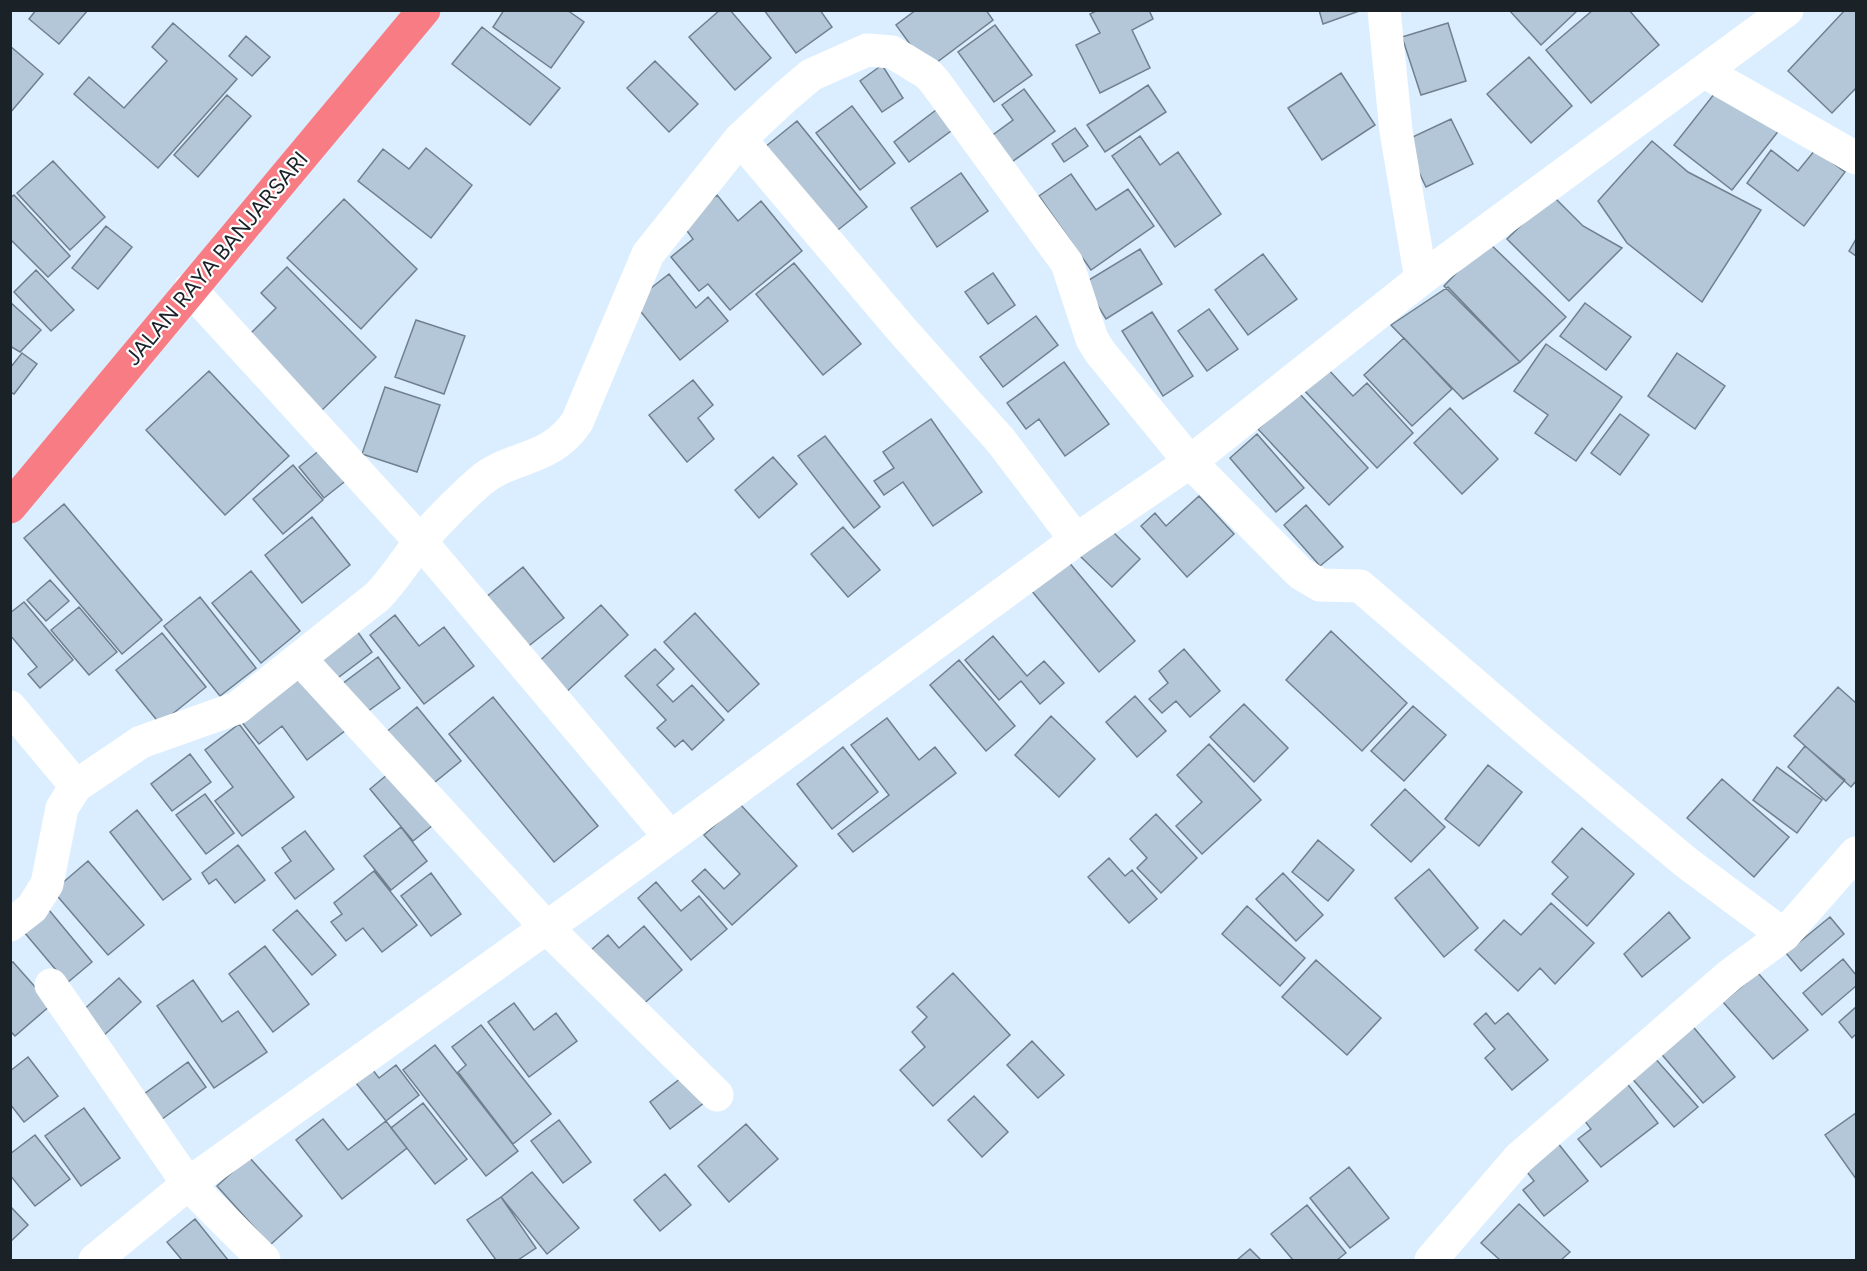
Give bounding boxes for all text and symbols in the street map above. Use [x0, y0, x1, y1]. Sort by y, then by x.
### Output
street label: JALAN RAYA BANJARSARI [119, 146, 314, 371]

